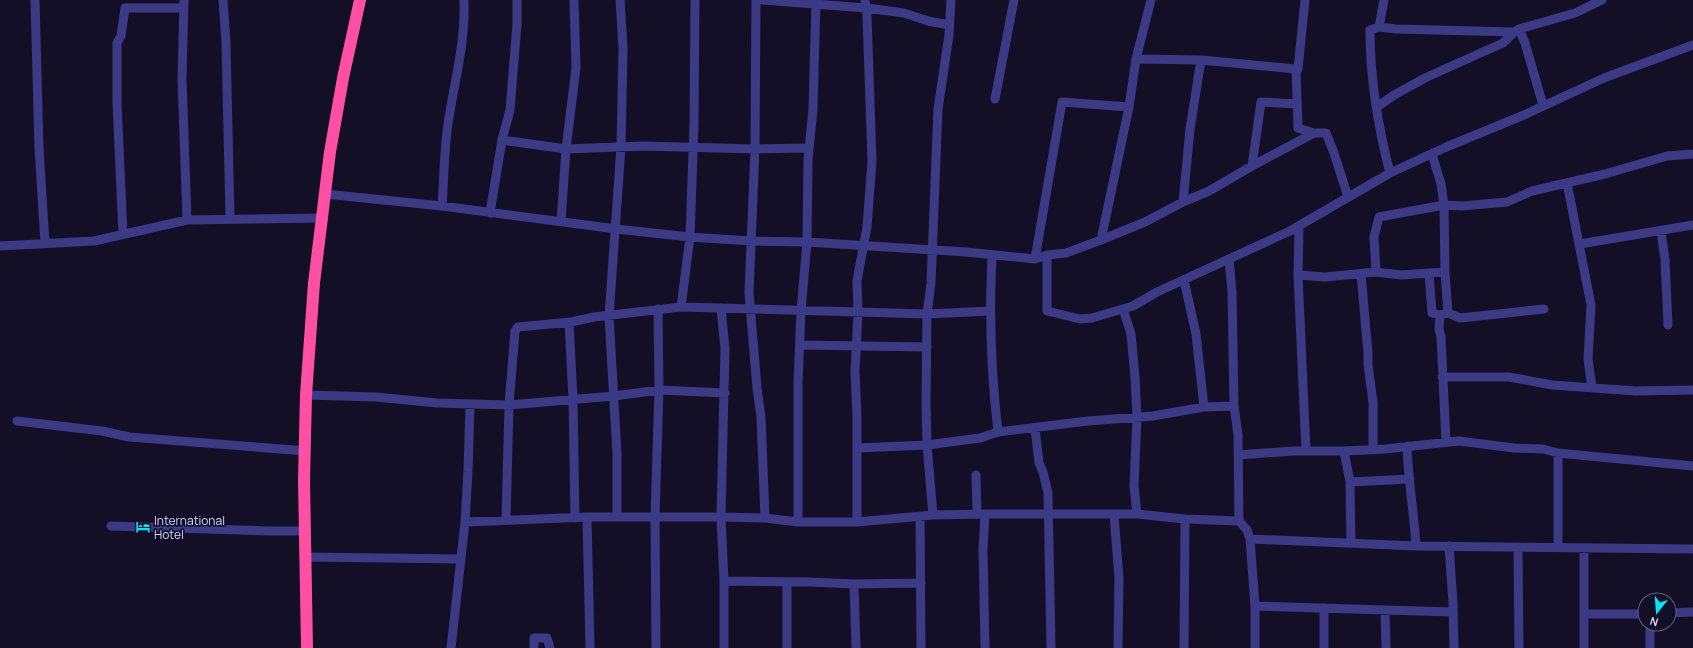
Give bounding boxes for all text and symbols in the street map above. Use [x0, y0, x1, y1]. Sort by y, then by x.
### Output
place label: International Hotel [154, 512, 225, 543]
hotel icon: International Hotel [135, 519, 151, 535]
north arrow [1637, 592, 1677, 632]
text: N [1648, 614, 1660, 630]

